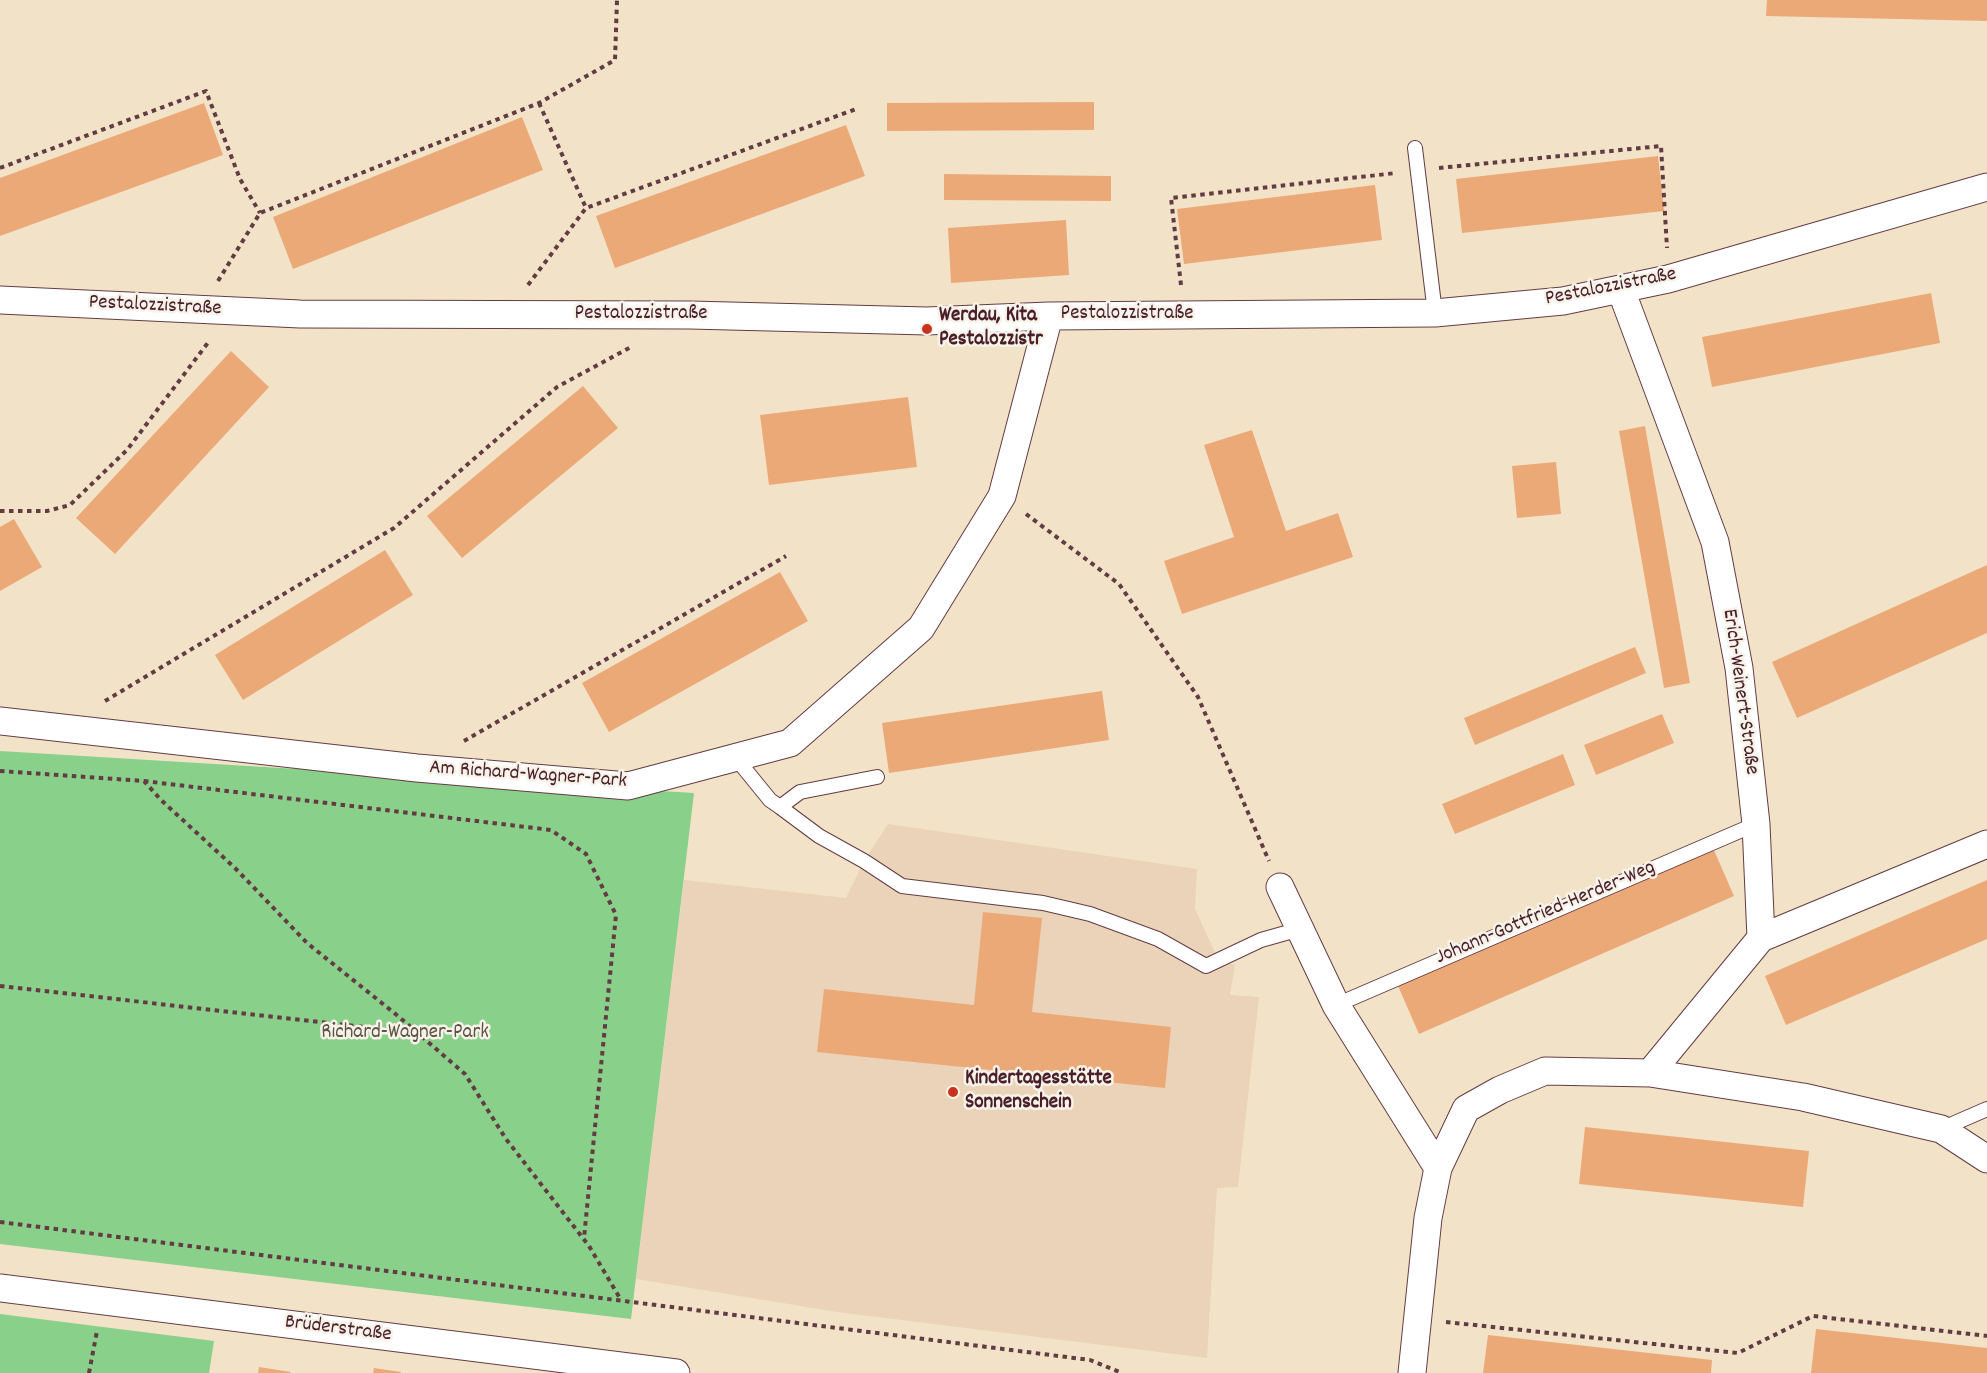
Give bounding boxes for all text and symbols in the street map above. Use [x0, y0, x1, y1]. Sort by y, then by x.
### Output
street label: Pestalozzistraße [1543, 263, 1679, 313]
street label: Pestalozzistraße [88, 291, 222, 323]
street label: Pestalozzistraße [575, 302, 707, 328]
street label: Pestalozzistraße [1061, 302, 1193, 328]
place label: Werdau, Kita Pestalozzistr [939, 304, 1043, 354]
marker: Werdau, Kita Pestalozzistr [920, 322, 934, 336]
street label: Erich-Weinert-Straße [1715, 608, 1763, 776]
street label: Am Richard-Wagner-Park [428, 757, 628, 795]
street label: Johann-Gottfried-Herder-Weg [1432, 856, 1660, 972]
park label: Richard-Wagner-Park [321, 1021, 489, 1047]
place label: Kindertagesstätte Sonnenschein [965, 1067, 1112, 1117]
marker: Kindertagesstätte Sonnenschein [946, 1085, 960, 1099]
street label: Brüderstraße [283, 1311, 393, 1349]

